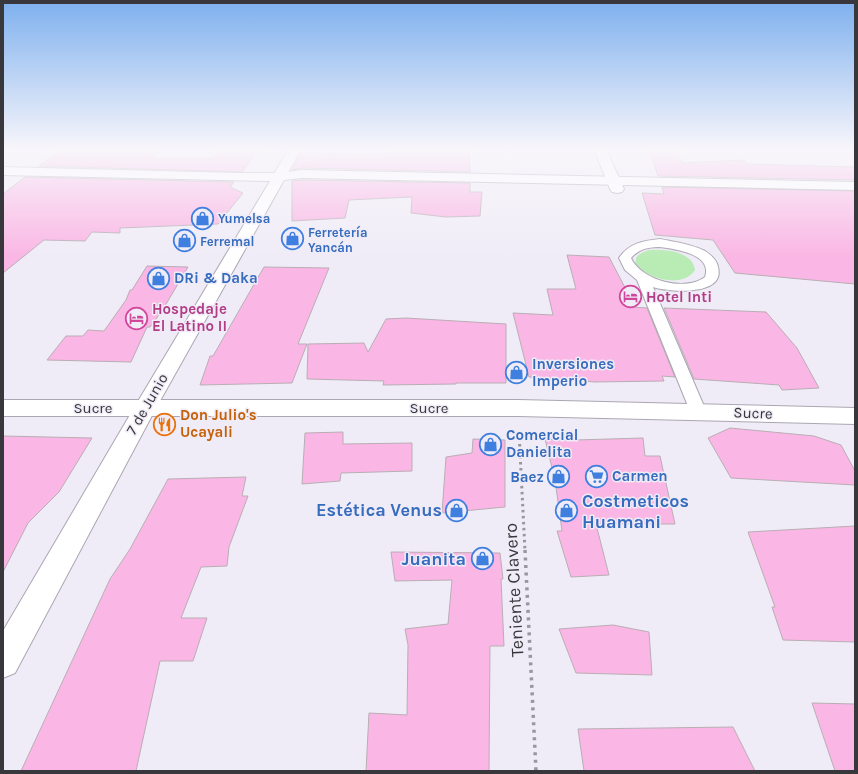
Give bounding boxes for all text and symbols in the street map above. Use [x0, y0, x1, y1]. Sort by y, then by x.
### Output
shop icon: Yumelsa [189, 205, 215, 231]
place label: Yumelsa [218, 211, 270, 226]
place label: Ferretería Yancán [308, 225, 368, 255]
shop icon: Ferretería Yancán [279, 226, 305, 252]
shop icon: Ferremal [171, 228, 197, 254]
place label: Ferremal [200, 234, 255, 249]
shop icon: DRi & Daka [145, 265, 171, 291]
place label: DRi & Daka [174, 269, 258, 287]
hotel icon: Hotel Inti [617, 284, 643, 310]
place label: Hotel Inti [646, 288, 712, 306]
place label: Hospedaje El Latino II [152, 300, 227, 335]
hotel icon: Hospedaje El Latino II [123, 305, 149, 331]
place label: Inversiones Imperio [532, 355, 614, 390]
shop icon: Inversiones Imperio [503, 360, 529, 386]
street label: 7 de Junio [122, 370, 172, 438]
street label: Sucre [73, 399, 113, 417]
street label: Sucre [409, 399, 449, 417]
street label: Sucre [733, 403, 773, 423]
place label: Don Julio's Ucayali [180, 406, 257, 441]
restaurant icon: Don Julio's Ucayali [152, 411, 178, 437]
place label: Comercial Danielita [506, 426, 578, 461]
shop icon: Comercial Danielita [477, 431, 503, 457]
supermarket icon: Carmen [583, 463, 609, 489]
shop icon: Baez [546, 464, 572, 490]
place label: Carmen [612, 467, 668, 485]
place label: Baez [510, 468, 544, 486]
place label: Costmeticos Huamani [582, 490, 689, 533]
shop icon: Estética Venus [444, 497, 470, 523]
shop icon: Costmeticos Huamani [554, 498, 580, 524]
place label: Estética Venus [316, 499, 442, 521]
street label: Teniente Clavero [500, 522, 528, 658]
shop icon: Juanita [469, 546, 495, 572]
place label: Juanita [401, 548, 466, 570]

